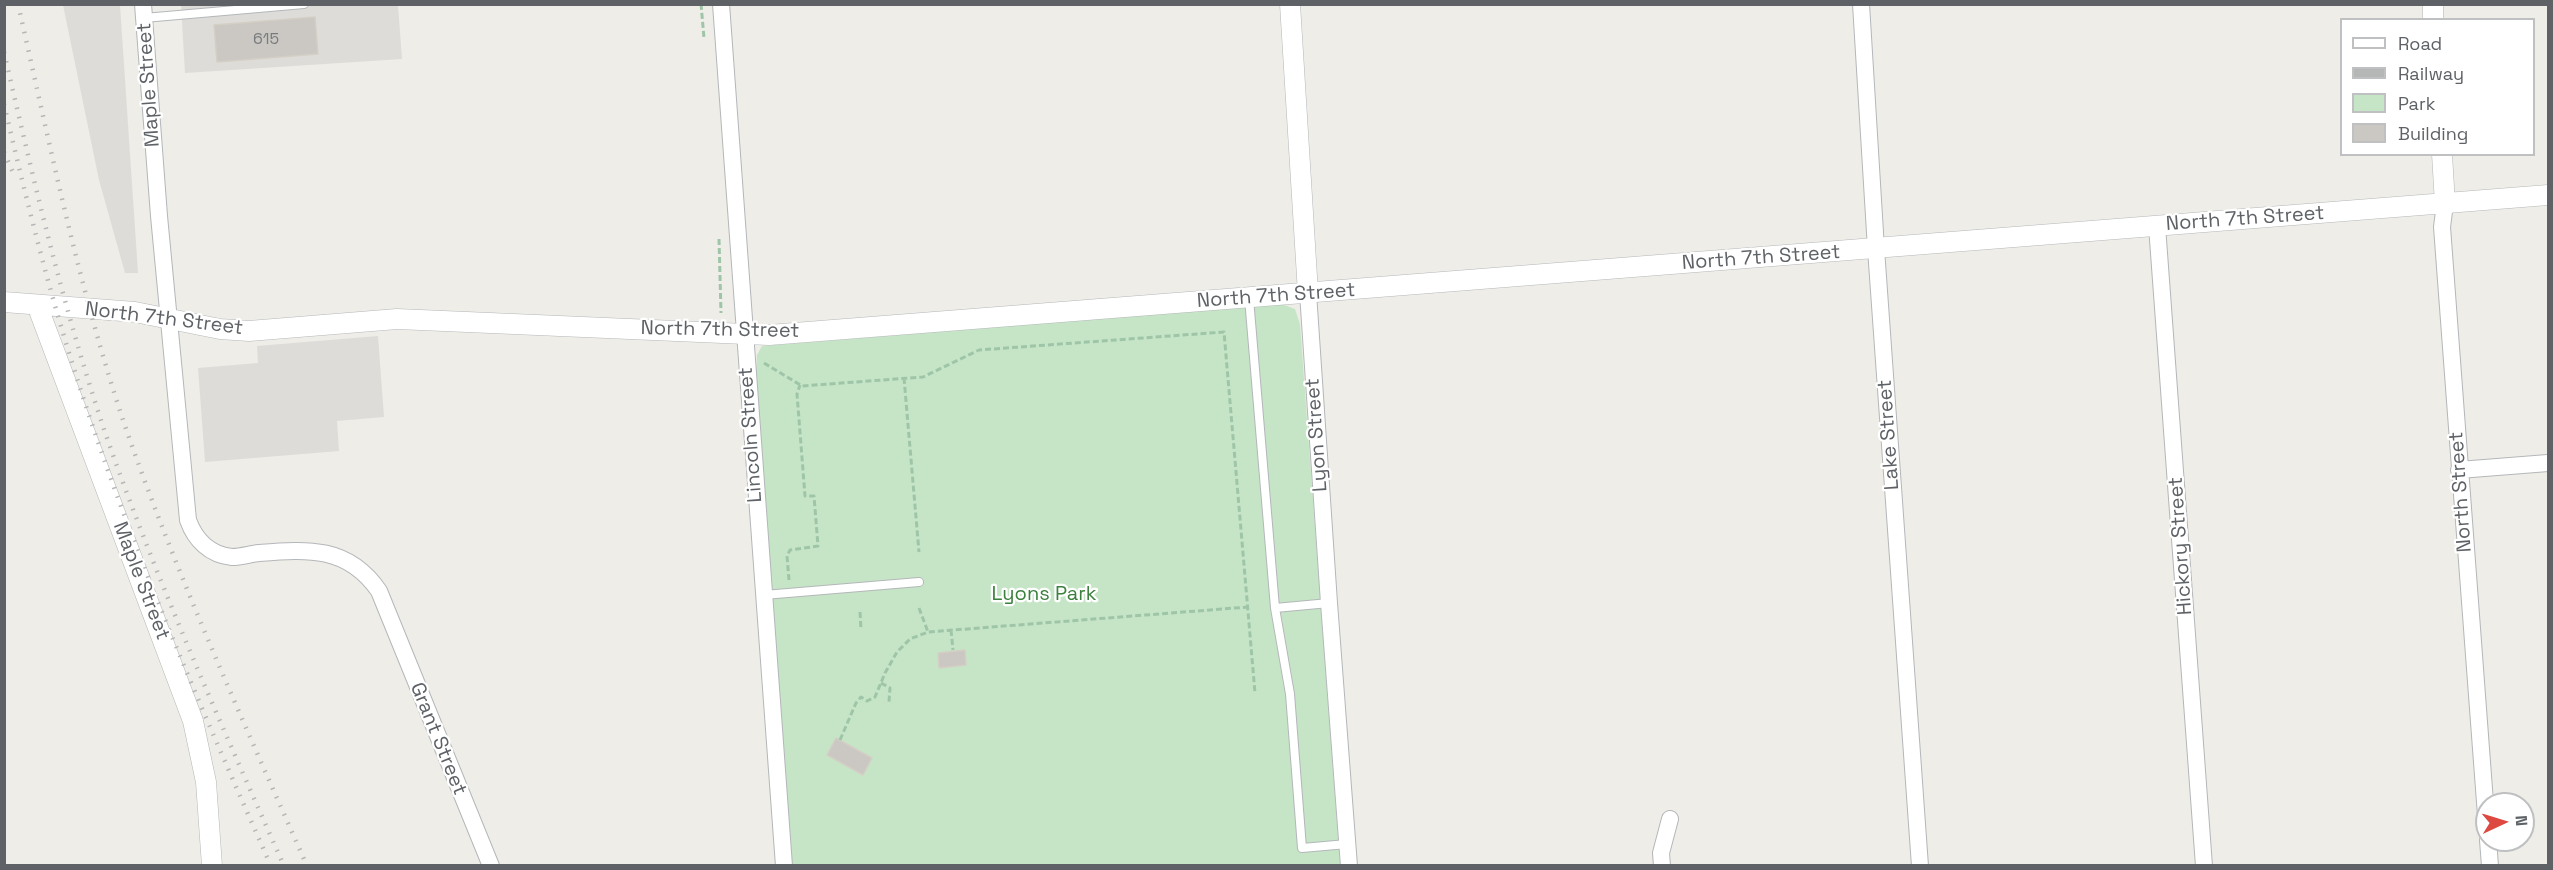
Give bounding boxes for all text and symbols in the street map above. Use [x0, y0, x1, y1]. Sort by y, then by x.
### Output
legend [2340, 18, 2535, 156]
street label: Maple Street [133, 22, 165, 148]
house number: 615 [253, 30, 279, 50]
text: Road [2398, 32, 2442, 55]
text: Railway [2398, 62, 2464, 85]
text: Park [2398, 92, 2435, 115]
text: Building [2398, 122, 2468, 145]
street label: North 7th Street [2165, 201, 2325, 237]
street label: North 7th Street [1681, 240, 1841, 276]
street label: North 7th Street [1196, 278, 1356, 314]
street label: North 7th Street [84, 297, 244, 341]
street label: North 7th Street [640, 317, 800, 343]
street label: Lincoln Street [734, 366, 768, 504]
street label: Lyon Street [1301, 377, 1333, 493]
street label: Lake Street [1873, 379, 1905, 491]
street label: North Street [2445, 431, 2477, 553]
street label: Hickory Street [2164, 476, 2198, 616]
street label: Maple Street [107, 518, 175, 644]
park label: Lyons Park [992, 583, 1096, 607]
street label: Grant Street [405, 679, 471, 799]
north arrow [2475, 792, 2535, 852]
text: N [2511, 815, 2532, 827]

